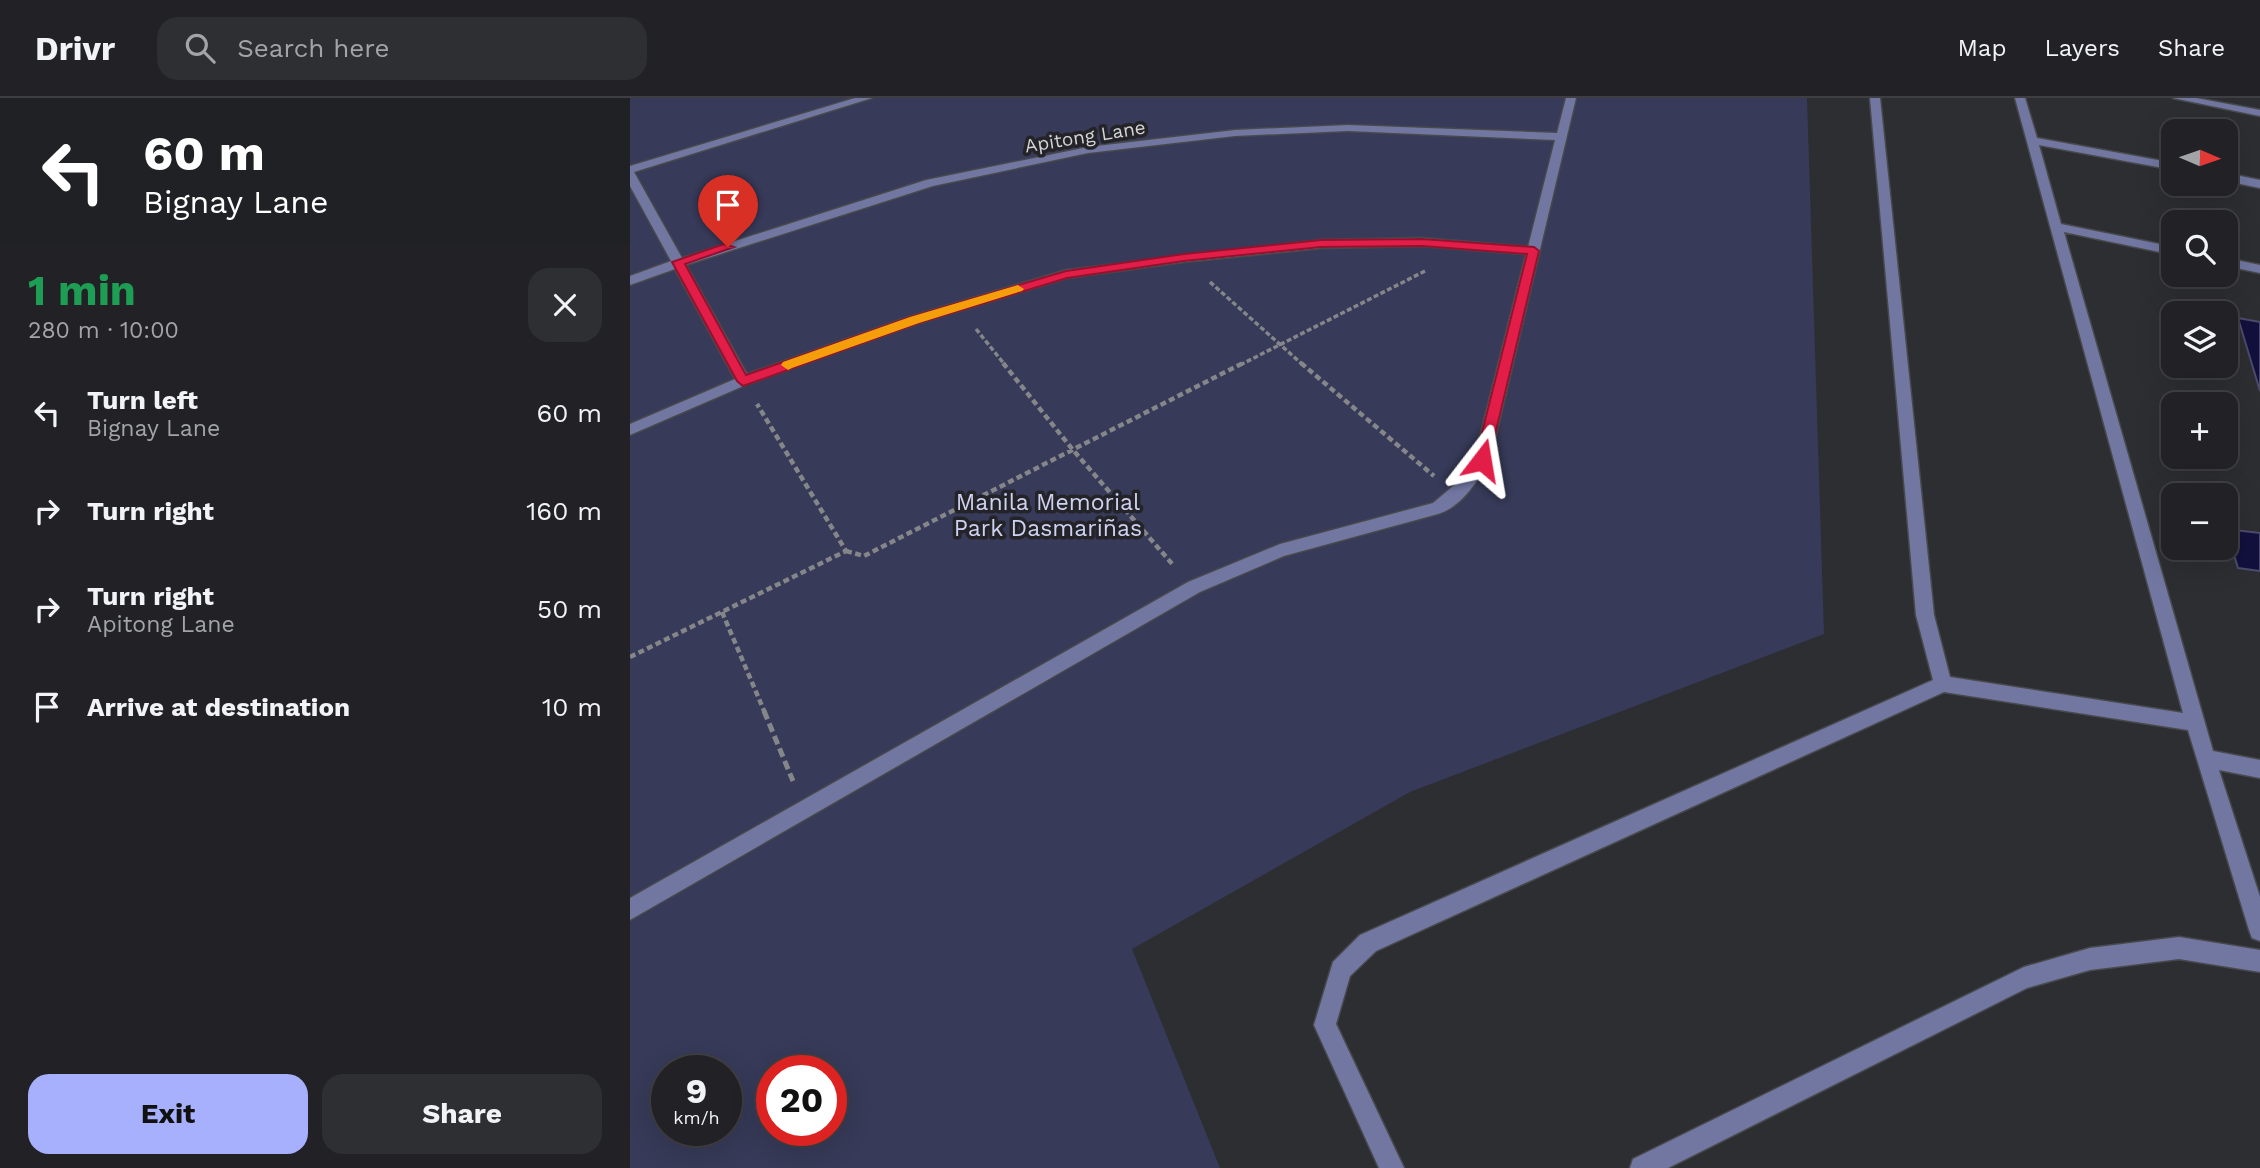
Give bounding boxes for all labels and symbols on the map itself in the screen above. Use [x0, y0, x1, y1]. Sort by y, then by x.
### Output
street label: Apitong Lane [1023, 116, 1147, 157]
north arrow [2161, 119, 2238, 196]
pin [698, 175, 758, 247]
position arrow [1445, 423, 1519, 497]
park label: Manila Memorial Park Dasmariñas [954, 489, 1142, 542]
speed limit sign: 20 [756, 1055, 847, 1146]

